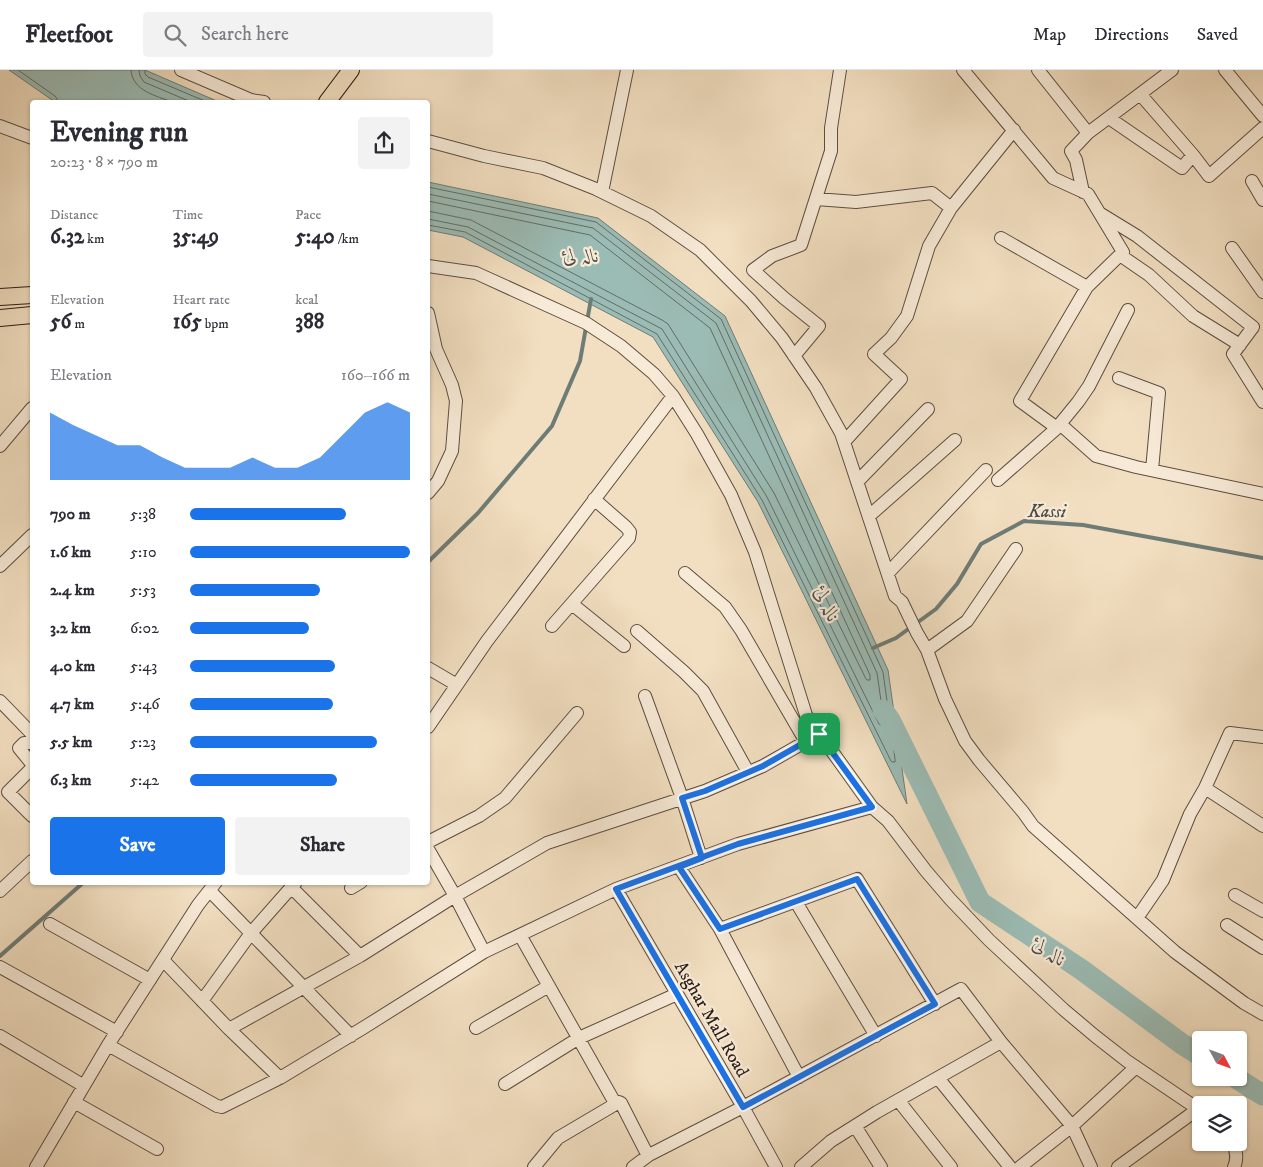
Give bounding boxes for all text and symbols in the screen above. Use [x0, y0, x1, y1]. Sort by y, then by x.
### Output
search box [143, 12, 493, 57]
text: Fleetfoot [25, 20, 113, 50]
icon: search [161, 21, 189, 49]
text: Search here [201, 23, 289, 46]
text: Map [1033, 24, 1066, 46]
text: Directions [1094, 24, 1169, 46]
text: Saved [1197, 24, 1238, 46]
text: Evening run [50, 115, 188, 150]
button: share [358, 117, 410, 169]
text: 20:23 · 8 × 790 m [50, 152, 158, 172]
text: Distance [50, 206, 98, 224]
text: Time [173, 206, 203, 224]
text: Pace [295, 206, 321, 224]
text: 6.32 [50, 224, 84, 250]
text: 35:49 [173, 224, 219, 250]
text: 5:40 [295, 224, 335, 250]
text: km [84, 230, 105, 248]
text: /km [335, 230, 359, 248]
water label: نالہ لئ [561, 245, 599, 268]
text: Elevation [50, 291, 104, 309]
text: Heart rate [173, 291, 230, 309]
text: kcal [295, 291, 318, 309]
text: 56 [50, 309, 71, 335]
text: 165 [173, 309, 202, 335]
text: 388 [295, 309, 324, 335]
text: m [71, 315, 85, 333]
text: bpm [202, 315, 229, 333]
text: Elevation [50, 365, 112, 385]
text: 160–166 m [341, 365, 410, 385]
water label: Kassi [1027, 500, 1067, 523]
text: 790 m [50, 504, 90, 524]
text: 5:38 [130, 504, 156, 524]
text: 1.6 km [50, 542, 91, 562]
text: 5:10 [130, 542, 157, 562]
text: 2.4 km [50, 580, 95, 600]
text: 5:53 [130, 580, 156, 600]
water label: نالہ لئ [808, 582, 844, 626]
text: 3.2 km [50, 618, 91, 638]
text: 6:02 [130, 618, 159, 638]
text: 4.0 km [50, 656, 95, 676]
text: 5:43 [130, 656, 157, 676]
text: 4.7 km [50, 694, 94, 714]
text: 5:46 [130, 694, 160, 714]
pin [798, 713, 840, 755]
icon: arrive [805, 720, 833, 748]
text: 5.5 km [50, 732, 92, 752]
text: 5:23 [130, 732, 156, 752]
text: 6.3 km [50, 770, 91, 790]
text: 5:42 [130, 770, 159, 790]
button: Save [50, 817, 225, 875]
button: Share [235, 817, 410, 875]
water label: نالہ لئ [1026, 931, 1071, 972]
street label: Asghar Mall Road [669, 958, 753, 1081]
north arrow [1192, 1031, 1248, 1086]
map controls [1192, 1031, 1247, 1151]
button: layers [1192, 1096, 1247, 1151]

